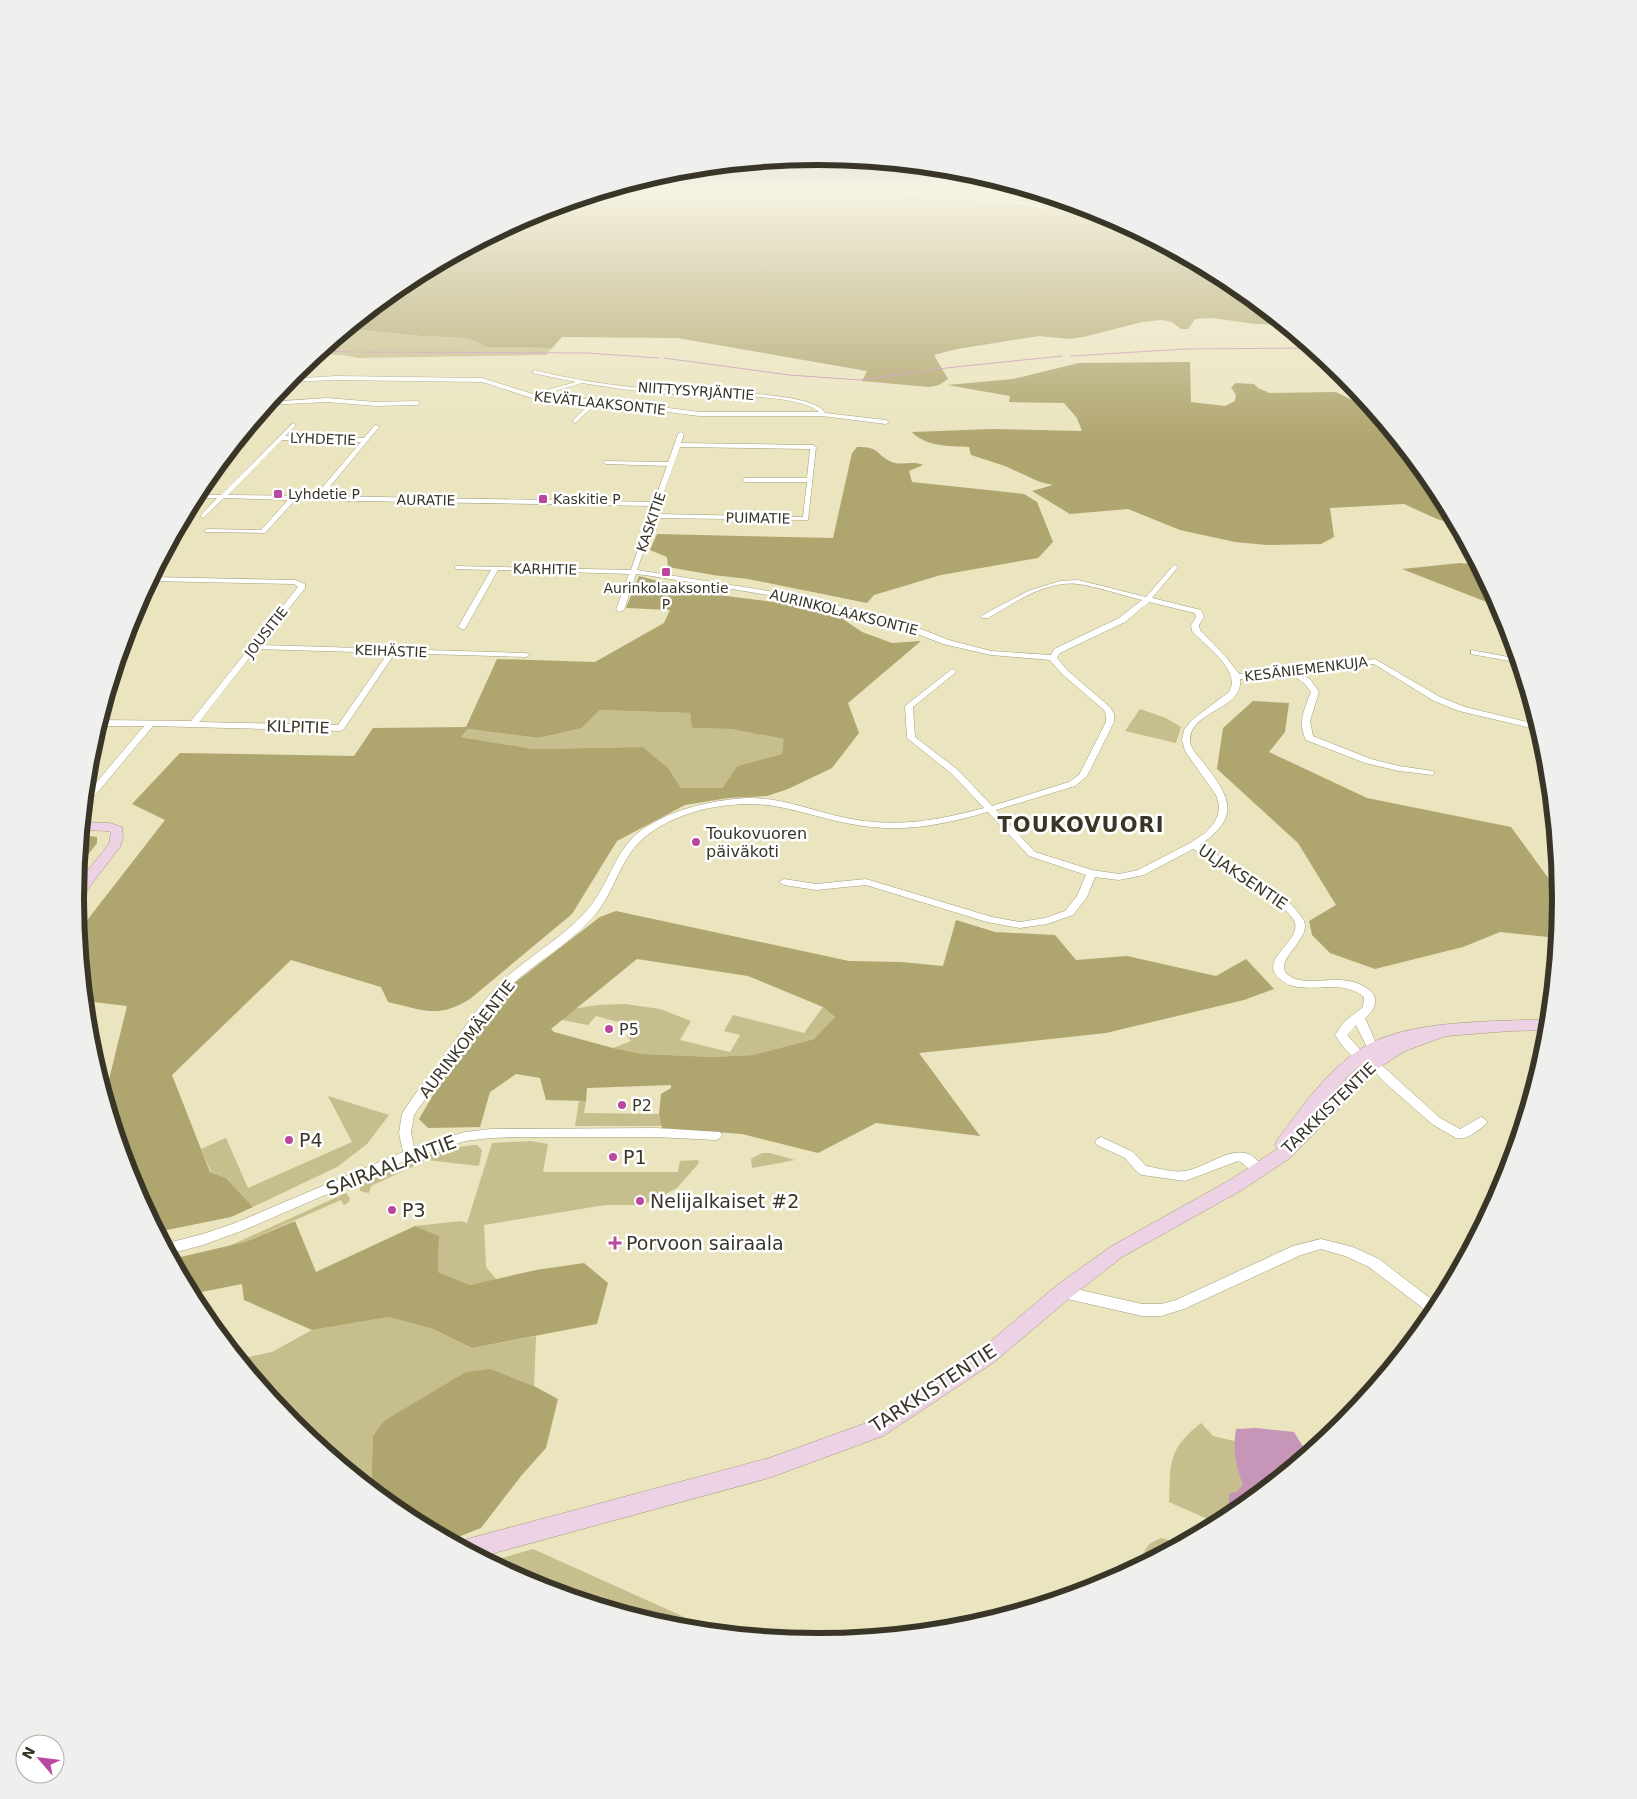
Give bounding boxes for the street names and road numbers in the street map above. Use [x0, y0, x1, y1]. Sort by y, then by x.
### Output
street label: NIITTYSYRJÄNTIE [637, 378, 755, 403]
street label: KEVÄTLAAKSONTIE [533, 387, 667, 418]
street label: LYHDETIE [290, 430, 356, 448]
street label: KASKITIE [633, 490, 669, 554]
street label: AURATIE [396, 491, 456, 509]
street label: PUIMATIE [725, 509, 791, 527]
street label: KARHITIE [513, 560, 577, 578]
street label: AURINKOLAAKSONTIE [768, 586, 920, 638]
street label: JOUSITIE [241, 603, 291, 661]
street label: KEIHÄSTIE [354, 641, 428, 660]
street label: KESÄNIEMENKUJA [1243, 652, 1369, 685]
street label: KILPITIE [266, 716, 330, 738]
street label: ULJAKSENTIE [1195, 840, 1291, 914]
street label: AURINKOMÄENTIE [415, 976, 519, 1102]
street label: TARKKISTENTIE [1277, 1058, 1380, 1158]
street label: SAIRAALANTIE [323, 1130, 459, 1200]
street label: TARKKISTENTIE [865, 1339, 1000, 1438]

